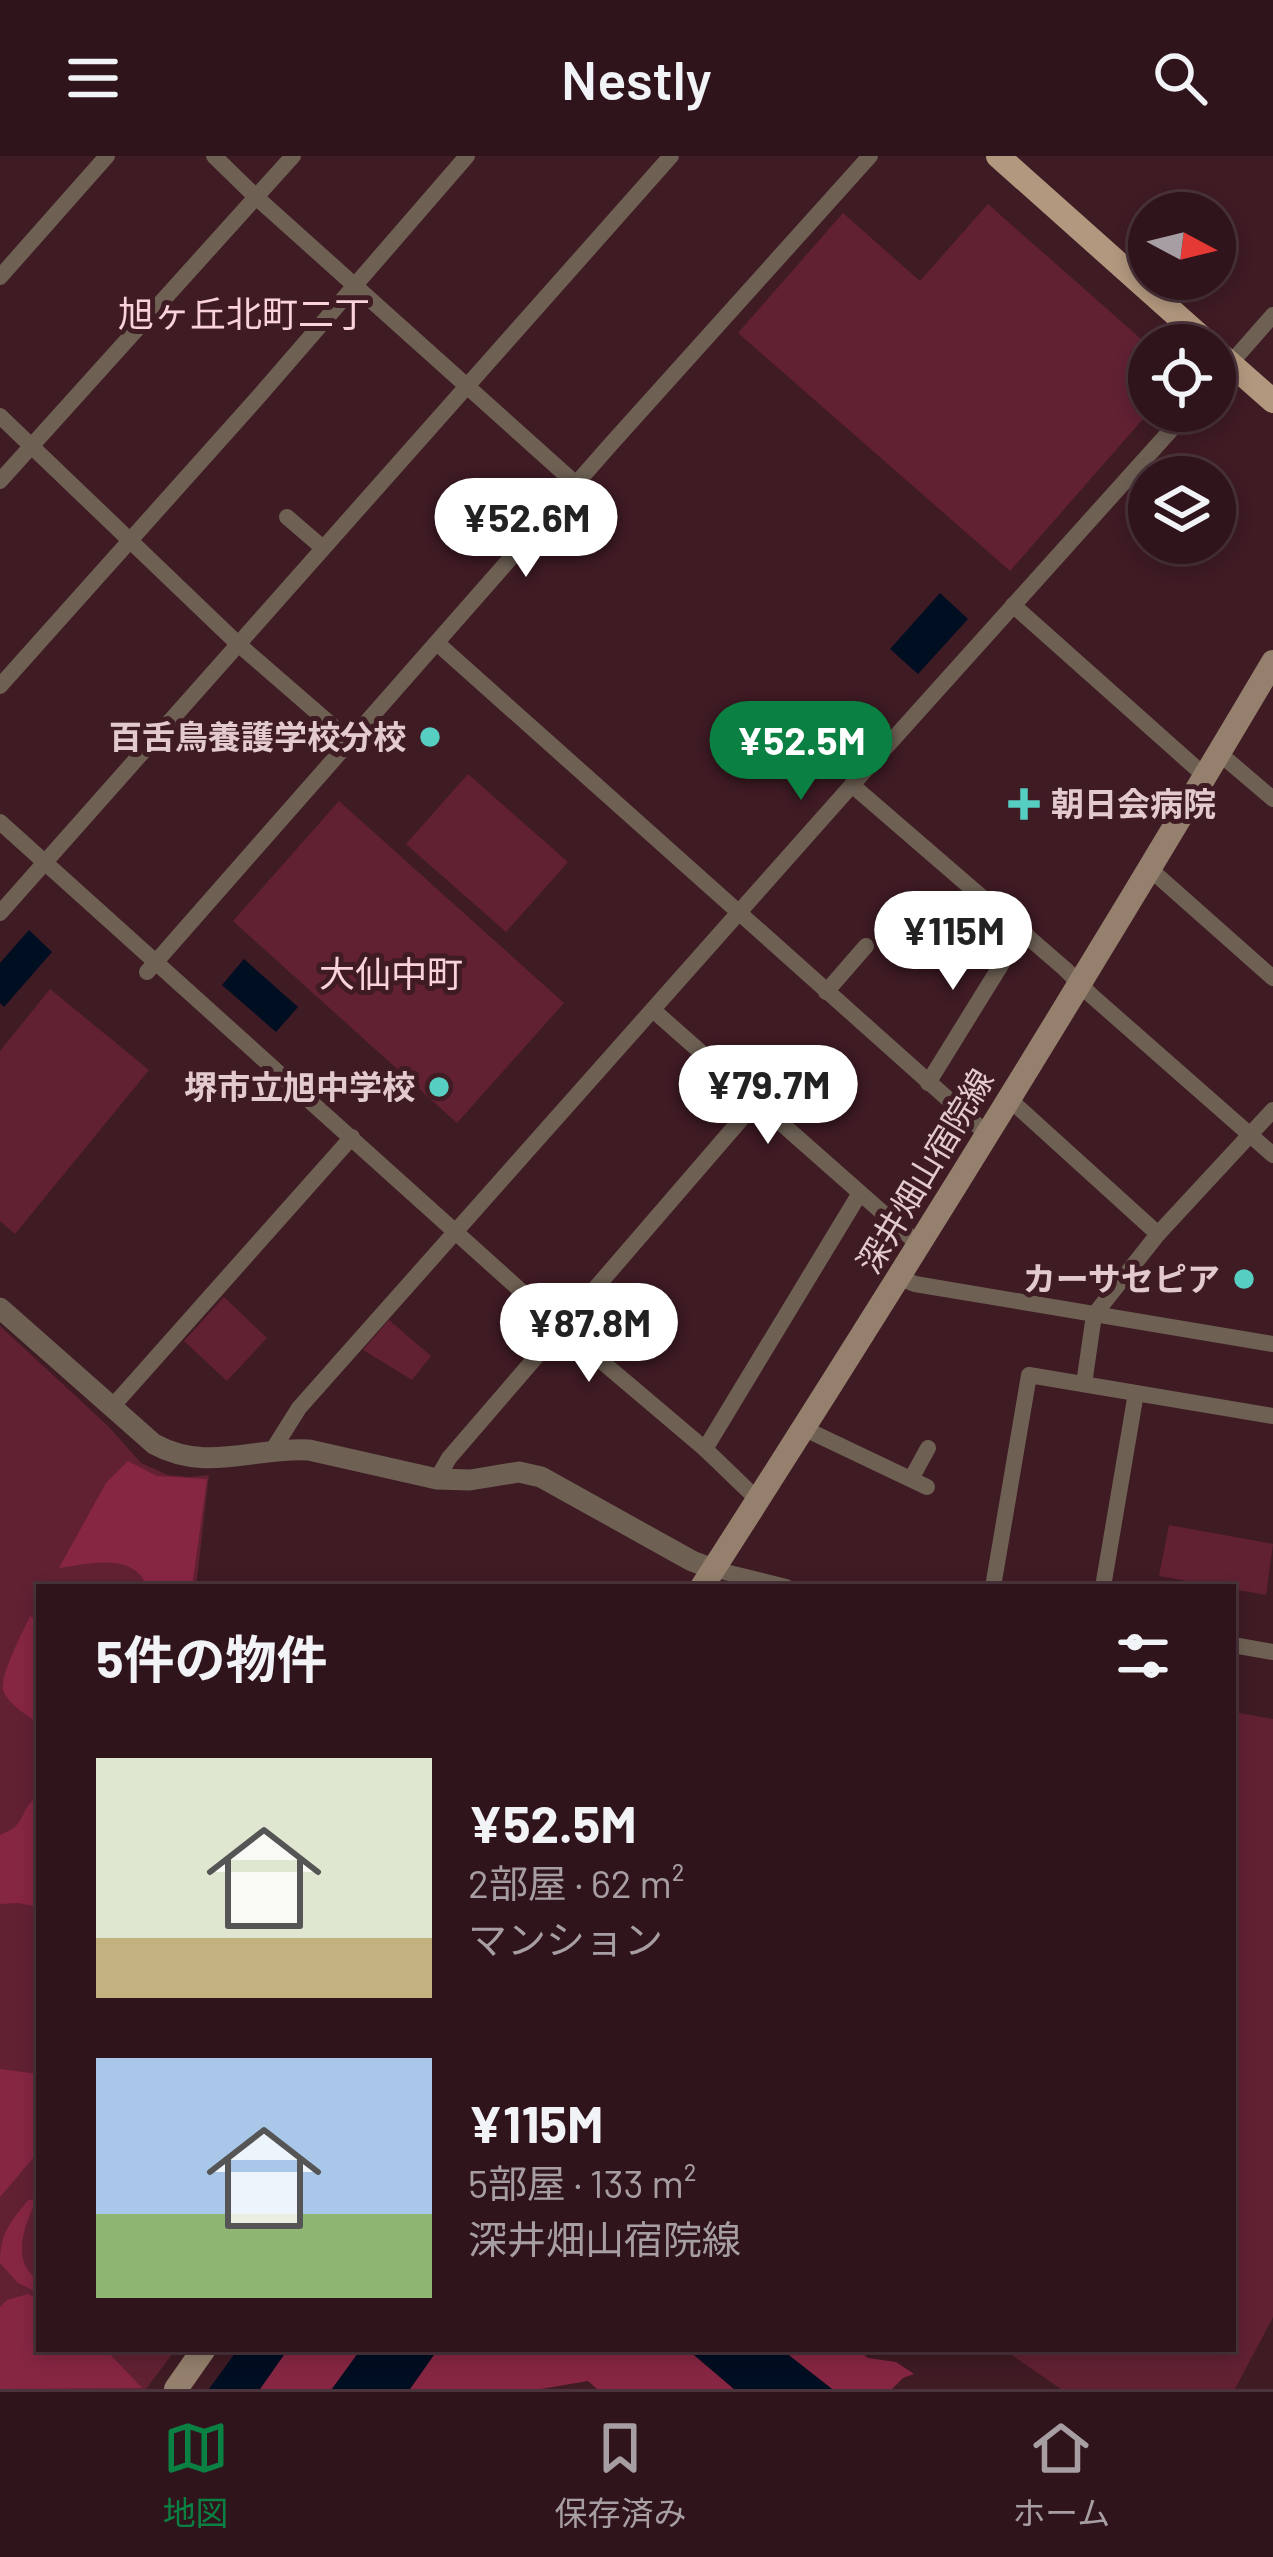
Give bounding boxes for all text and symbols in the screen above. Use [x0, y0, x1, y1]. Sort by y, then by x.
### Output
icon: menu [60, 45, 126, 111]
icon: search [1147, 45, 1213, 111]
text: Nestly [561, 46, 712, 111]
north arrow [1128, 192, 1236, 300]
map controls [1128, 192, 1236, 564]
district label: 旭ヶ丘北町二丁 [118, 291, 370, 334]
button: locate [1128, 324, 1236, 432]
button: layers [1128, 456, 1236, 564]
pin: ¥52.6M [428, 478, 624, 580]
text: ¥52.6M [462, 493, 590, 540]
pin: ¥52.5M [703, 701, 899, 803]
place label: 百舌鳥養護学校分校 [109, 716, 406, 756]
text: ¥52.5M [736, 716, 866, 763]
marker: 百舌鳥養護学校分校 [417, 724, 443, 750]
place label: 朝日会病院 [1051, 783, 1216, 823]
marker: 朝日会病院 [1008, 788, 1040, 820]
pin: ¥115M [869, 891, 1037, 993]
text: ¥115M [901, 906, 1005, 953]
district label: 大仙中町 [319, 951, 463, 994]
pin: ¥79.7M [670, 1045, 866, 1147]
text: ¥79.7M [706, 1060, 830, 1107]
street label: 深井畑山宿院線 [848, 1061, 1001, 1280]
place label: 堺市立旭中学校 [184, 1066, 415, 1106]
marker: 堺市立旭中学校 [426, 1074, 452, 1100]
place label: カーサセピア [1023, 1258, 1220, 1298]
marker: カーサセピア [1231, 1266, 1257, 1292]
pin: ¥87.8M [491, 1283, 687, 1385]
text: ¥87.8M [527, 1298, 651, 1345]
icon: filters [1110, 1623, 1176, 1689]
text: 5件の物件 [96, 1627, 328, 1688]
text: ¥52.5M [468, 1792, 637, 1853]
icon: home [192, 1806, 336, 1950]
text: 2部屋 · 62 m² [468, 1859, 684, 1906]
text: マンション [468, 1915, 663, 1962]
text: ¥115M [468, 2092, 603, 2153]
icon: home [192, 2106, 336, 2250]
text: 5部屋 · 133 m² [468, 2159, 696, 2206]
text: 深井畑山宿院線 [468, 2215, 741, 2262]
tab: 地図 [163, 2415, 229, 2535]
tab: 保存済み [554, 2415, 686, 2535]
tab: ホーム [1012, 2415, 1110, 2535]

